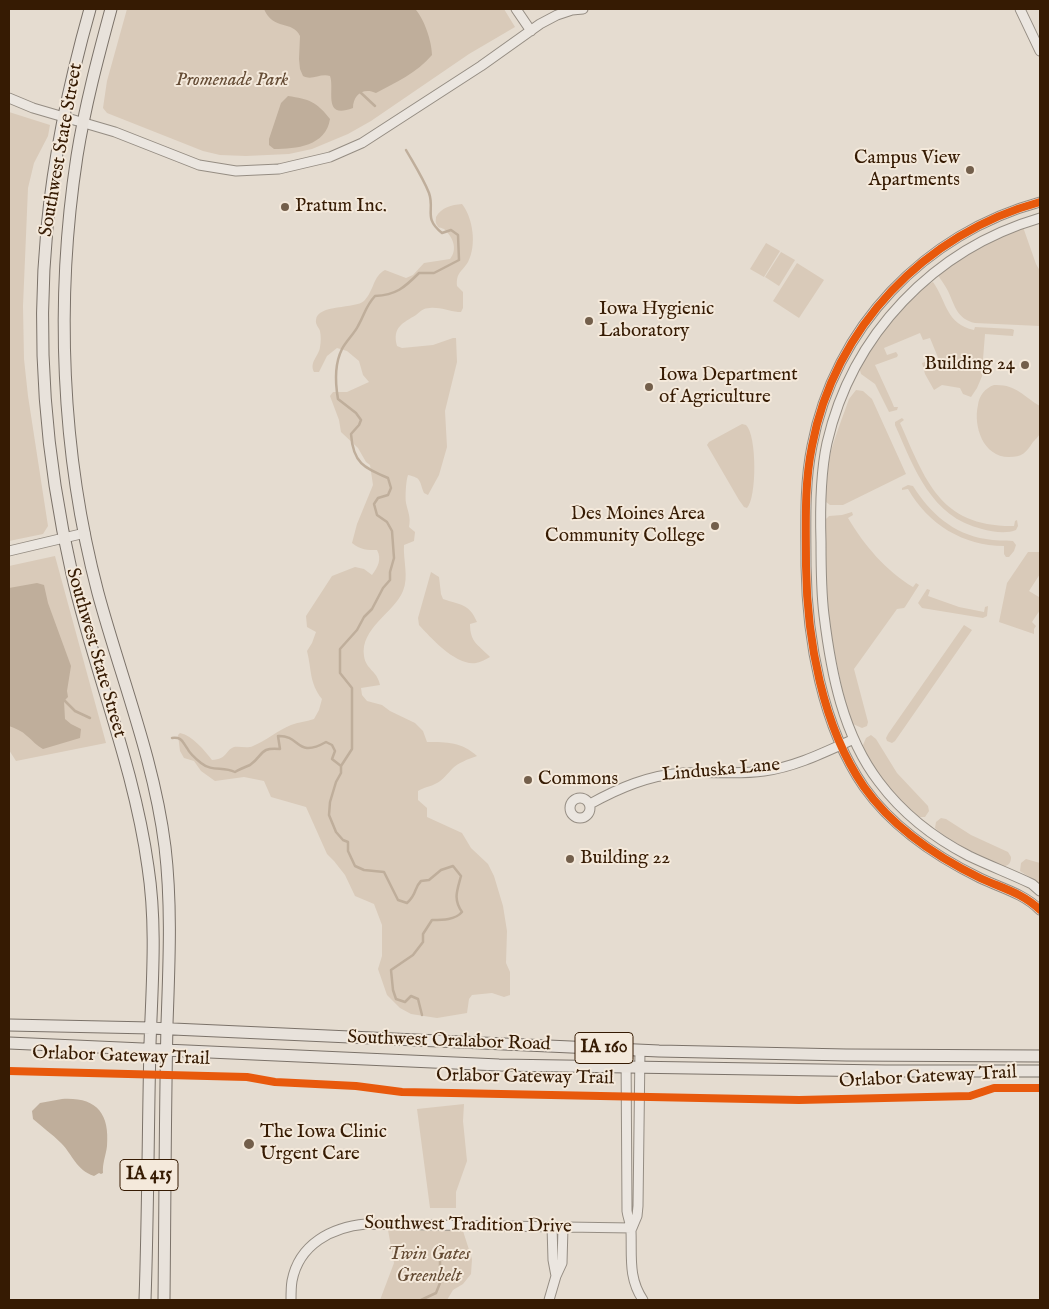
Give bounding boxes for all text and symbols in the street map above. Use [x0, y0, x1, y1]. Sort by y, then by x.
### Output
street label: Southwest State Street [36, 62, 88, 238]
park label: Promenade Park [176, 70, 288, 92]
place label: Campus View Apartments [854, 148, 960, 192]
marker: Campus View Apartments [964, 164, 976, 176]
place label: Pratum Inc. [295, 196, 387, 218]
marker: Pratum Inc. [279, 201, 291, 213]
place label: Iowa Hygienic Laboratory [599, 299, 714, 343]
marker: Iowa Hygienic Laboratory [583, 315, 595, 327]
place label: Building 24 [924, 354, 1015, 376]
marker: Building 24 [1019, 359, 1031, 371]
place label: Iowa Department of Agriculture [659, 365, 798, 409]
marker: Iowa Department of Agriculture [643, 381, 655, 393]
place label: Des Moines Area Community College [545, 504, 705, 548]
marker: Des Moines Area Community College [709, 520, 721, 532]
street label: Southwest State Street [60, 565, 130, 741]
street label: Linduska Lane [661, 754, 781, 788]
place label: Commons [538, 769, 618, 791]
marker: Commons [522, 774, 534, 786]
place label: Building 22 [580, 848, 670, 870]
marker: Building 22 [564, 853, 576, 865]
street label: Southwest Oralabor Road [347, 1027, 551, 1057]
road number: IA 160 [575, 1032, 633, 1064]
street label: Orlabor Gateway Trail [32, 1043, 210, 1071]
street label: Orlabor Gateway Trail [839, 1062, 1017, 1094]
street label: Orlabor Gateway Trail [436, 1065, 614, 1091]
place label: The Iowa Clinic Urgent Care [260, 1122, 387, 1166]
marker: The Iowa Clinic Urgent Care [242, 1137, 256, 1151]
road number: IA 415 [120, 1160, 178, 1190]
street label: Southwest Tradition Drive [364, 1213, 572, 1239]
park label: Twin Gates Greenbelt [387, 1244, 471, 1288]

